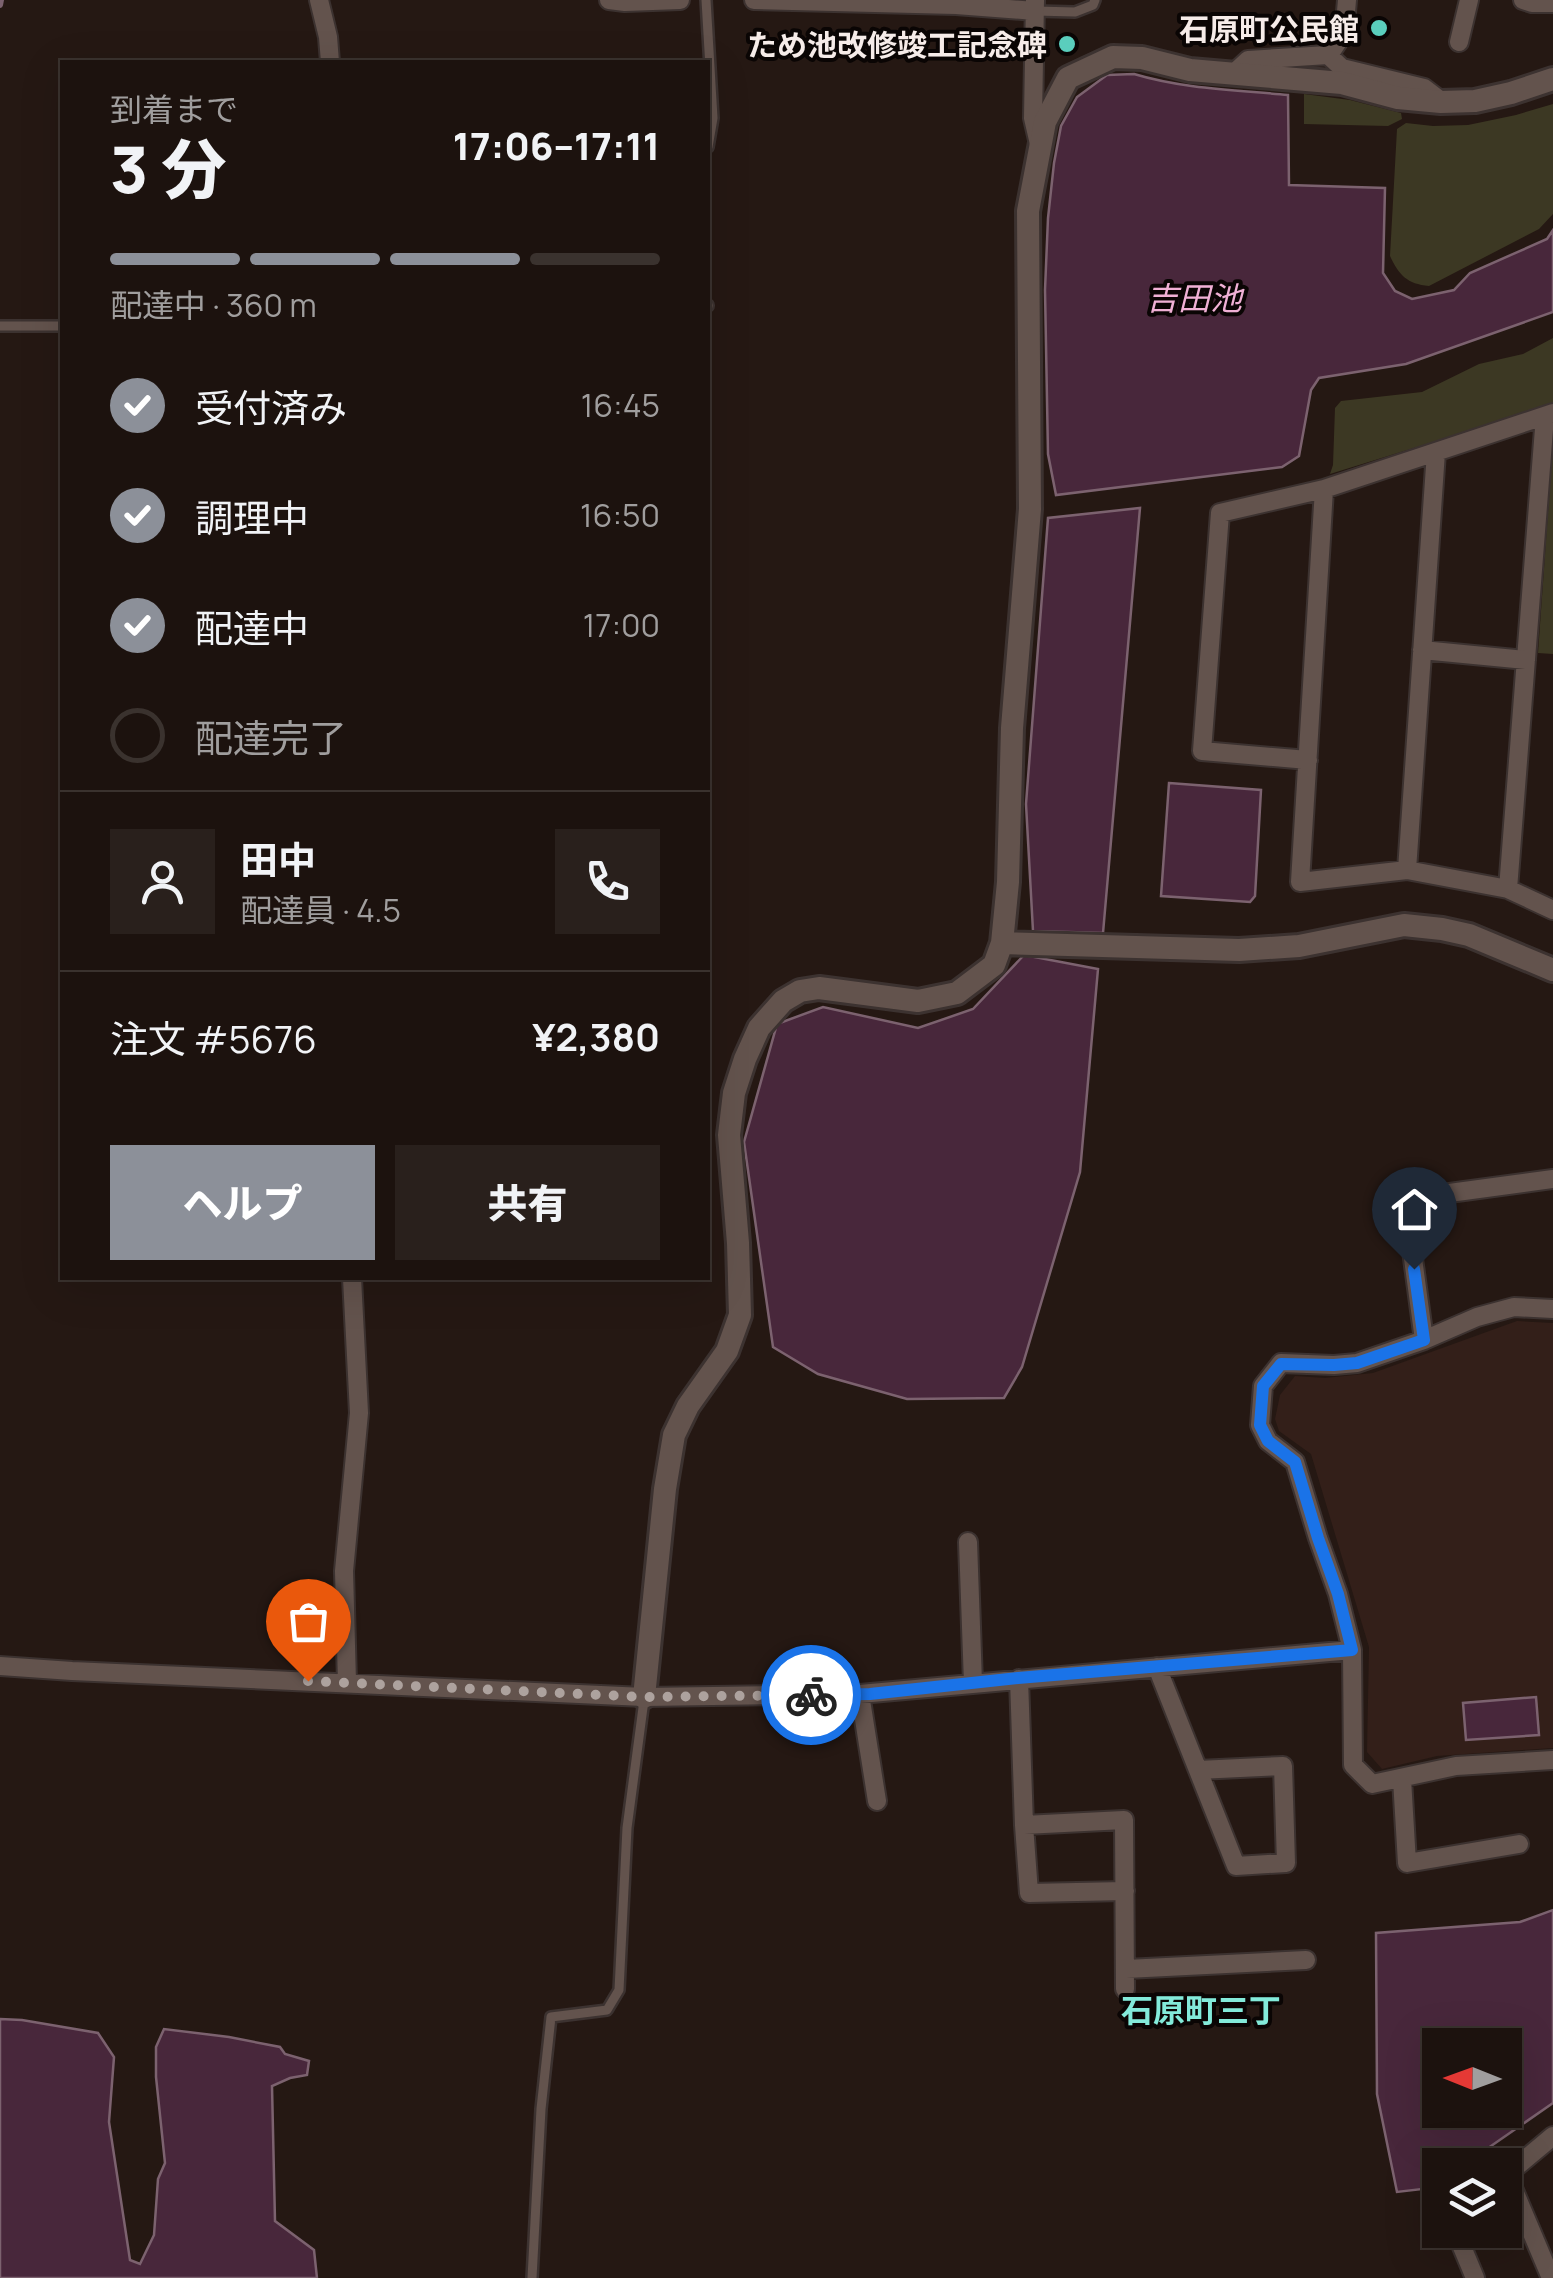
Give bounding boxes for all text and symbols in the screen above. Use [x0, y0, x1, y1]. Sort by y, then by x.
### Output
place label: 石原町公民館 [1179, 8, 1359, 49]
marker: 石原町公民館 [1368, 17, 1390, 39]
place label: ため池改修竣工記念碑 [747, 24, 1047, 65]
marker: ため池改修竣工記念碑 [1056, 33, 1078, 55]
text: 到着まで [110, 87, 238, 131]
text: 17:06–17:11 [453, 119, 660, 171]
text: 3 分 [110, 124, 226, 213]
water label: 吉田池 [1146, 276, 1245, 320]
text: 配達中 · 360 m [110, 283, 317, 327]
icon: check [110, 378, 165, 433]
text: 受付済み [195, 381, 347, 433]
text: 16:45 [581, 383, 660, 427]
icon: check [110, 488, 165, 543]
text: 調理中 [195, 491, 309, 543]
text: 16:50 [580, 493, 660, 537]
icon: check [110, 598, 165, 653]
text: 配達中 [195, 601, 309, 653]
text: 17:00 [583, 603, 660, 647]
text: 配達完了 [195, 711, 347, 763]
button: person [110, 829, 215, 934]
button: phone [555, 829, 660, 934]
text: 田中 [240, 833, 316, 885]
text: 配達員 · 4.5 [240, 888, 401, 932]
text: ¥2,380 [532, 1010, 660, 1062]
text: 注文 #5676 [110, 1012, 317, 1064]
button: ヘルプ [110, 1145, 375, 1260]
button: 共有 [395, 1145, 660, 1260]
pin [1372, 1167, 1457, 1270]
icon: home [1387, 1182, 1442, 1237]
pin [266, 1579, 351, 1682]
icon: bag [281, 1594, 336, 1649]
courier [761, 1645, 861, 1745]
icon: bike [784, 1668, 839, 1723]
district label: 石原町三丁 [1121, 1988, 1281, 2032]
north arrow [1422, 2028, 1522, 2128]
map controls [1422, 2028, 1522, 2248]
button: layers [1422, 2148, 1522, 2248]

